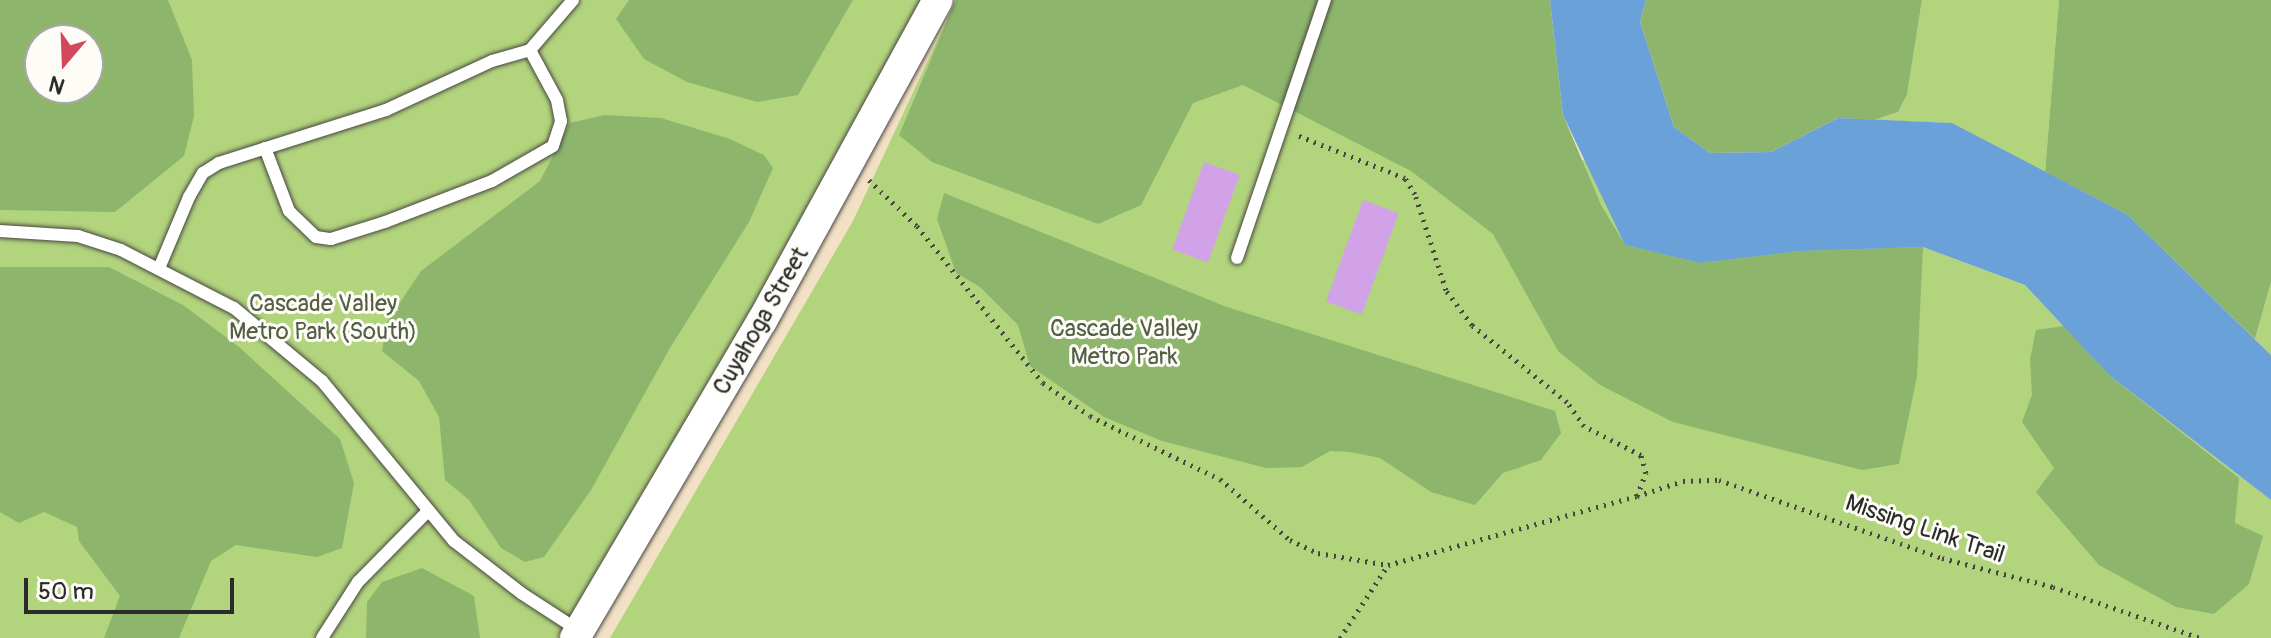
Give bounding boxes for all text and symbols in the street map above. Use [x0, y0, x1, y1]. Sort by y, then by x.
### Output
north arrow [24, 24, 104, 104]
text: N [45, 69, 68, 100]
street label: Cuyahoga Street [707, 242, 815, 400]
park label: Cascade Valley Metro Park (South) [229, 290, 417, 346]
park label: Cascade Valley Metro Park [1050, 315, 1198, 371]
street label: Missing Link Trail [1842, 488, 2008, 570]
scale bar [28, 562, 238, 612]
text: 50 m [38, 577, 94, 606]

